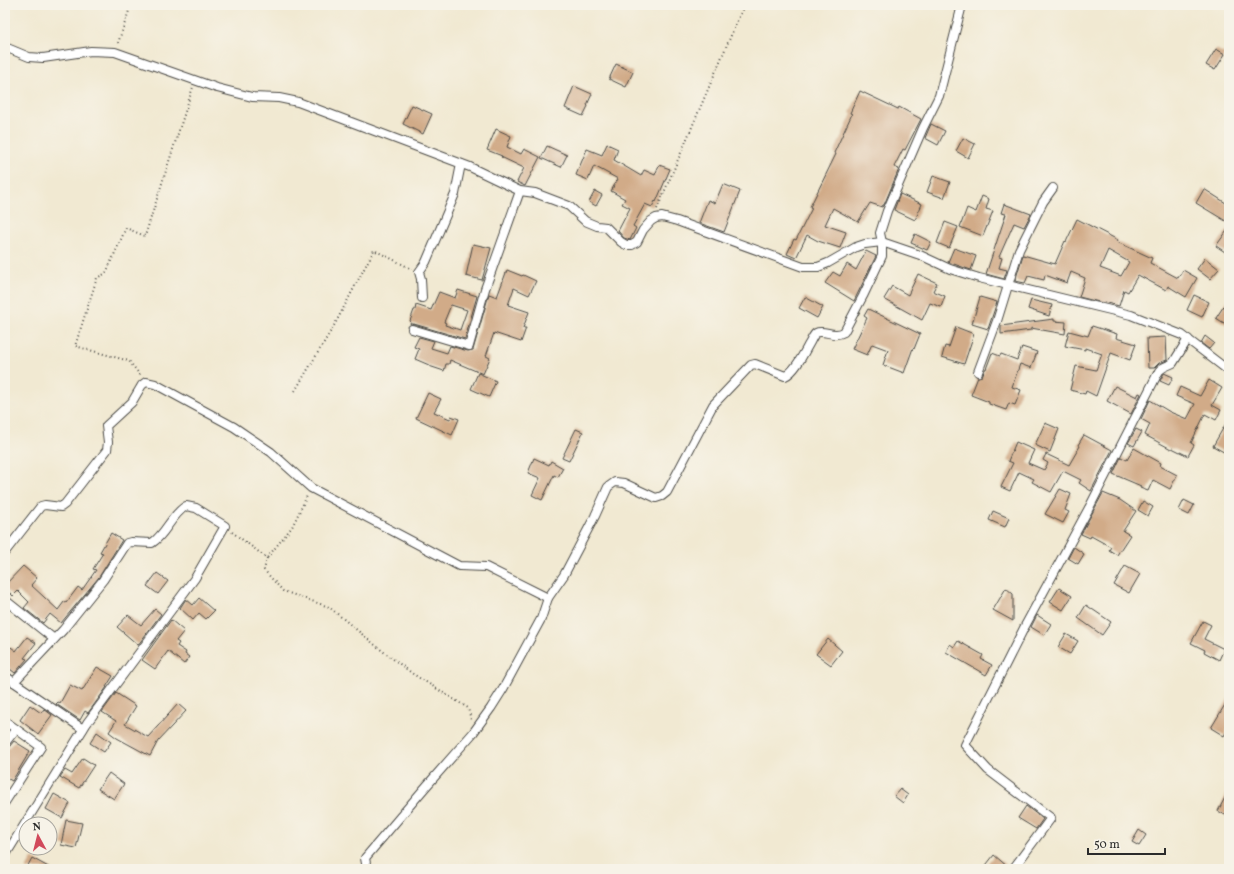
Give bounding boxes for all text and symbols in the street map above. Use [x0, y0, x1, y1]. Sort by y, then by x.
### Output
north arrow [18, 816, 58, 856]
text: N [32, 820, 42, 835]
scale bar [1088, 830, 1165, 856]
text: 50 m [1094, 837, 1120, 853]

